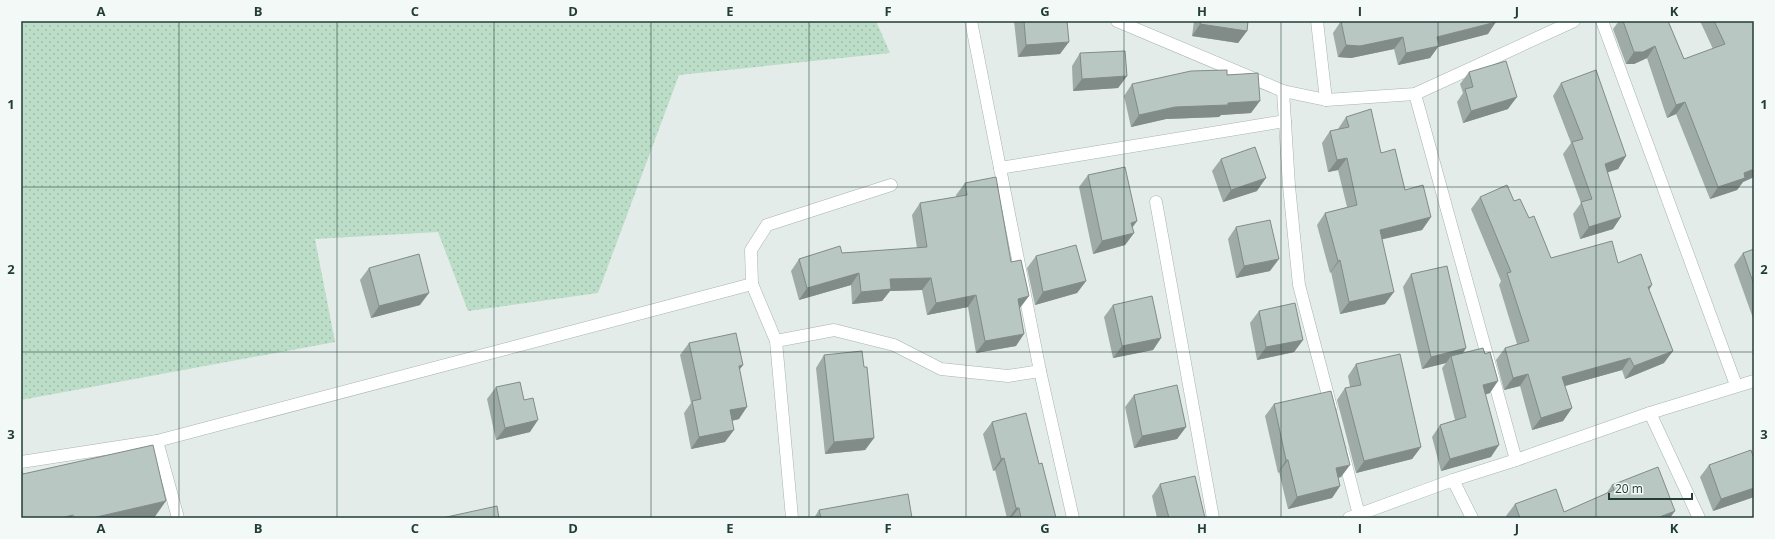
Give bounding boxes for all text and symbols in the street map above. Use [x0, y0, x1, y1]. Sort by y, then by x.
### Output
text: A [97, 2, 106, 20]
text: B [254, 2, 263, 20]
text: C [411, 2, 419, 20]
text: D [568, 2, 578, 20]
text: E [726, 2, 734, 20]
text: F [884, 2, 892, 20]
text: G [1040, 2, 1050, 20]
text: H [1197, 2, 1207, 20]
text: I [1358, 2, 1362, 20]
text: J [1514, 2, 1519, 20]
text: K [1670, 2, 1679, 20]
text: 1 [7, 95, 15, 113]
text: 1 [1760, 95, 1768, 113]
text: 2 [7, 260, 15, 278]
text: 2 [1760, 260, 1768, 278]
text: 3 [7, 425, 15, 443]
text: 3 [1760, 425, 1768, 443]
scale bar [1609, 475, 1692, 501]
text: 20 m [1615, 480, 1643, 497]
text: A [97, 519, 106, 537]
text: B [254, 519, 263, 537]
text: C [411, 519, 419, 537]
text: D [568, 519, 578, 537]
text: E [726, 519, 734, 537]
text: F [884, 519, 892, 537]
text: G [1040, 519, 1050, 537]
text: H [1197, 519, 1207, 537]
text: I [1358, 519, 1362, 537]
text: J [1514, 519, 1519, 537]
text: K [1670, 519, 1679, 537]

